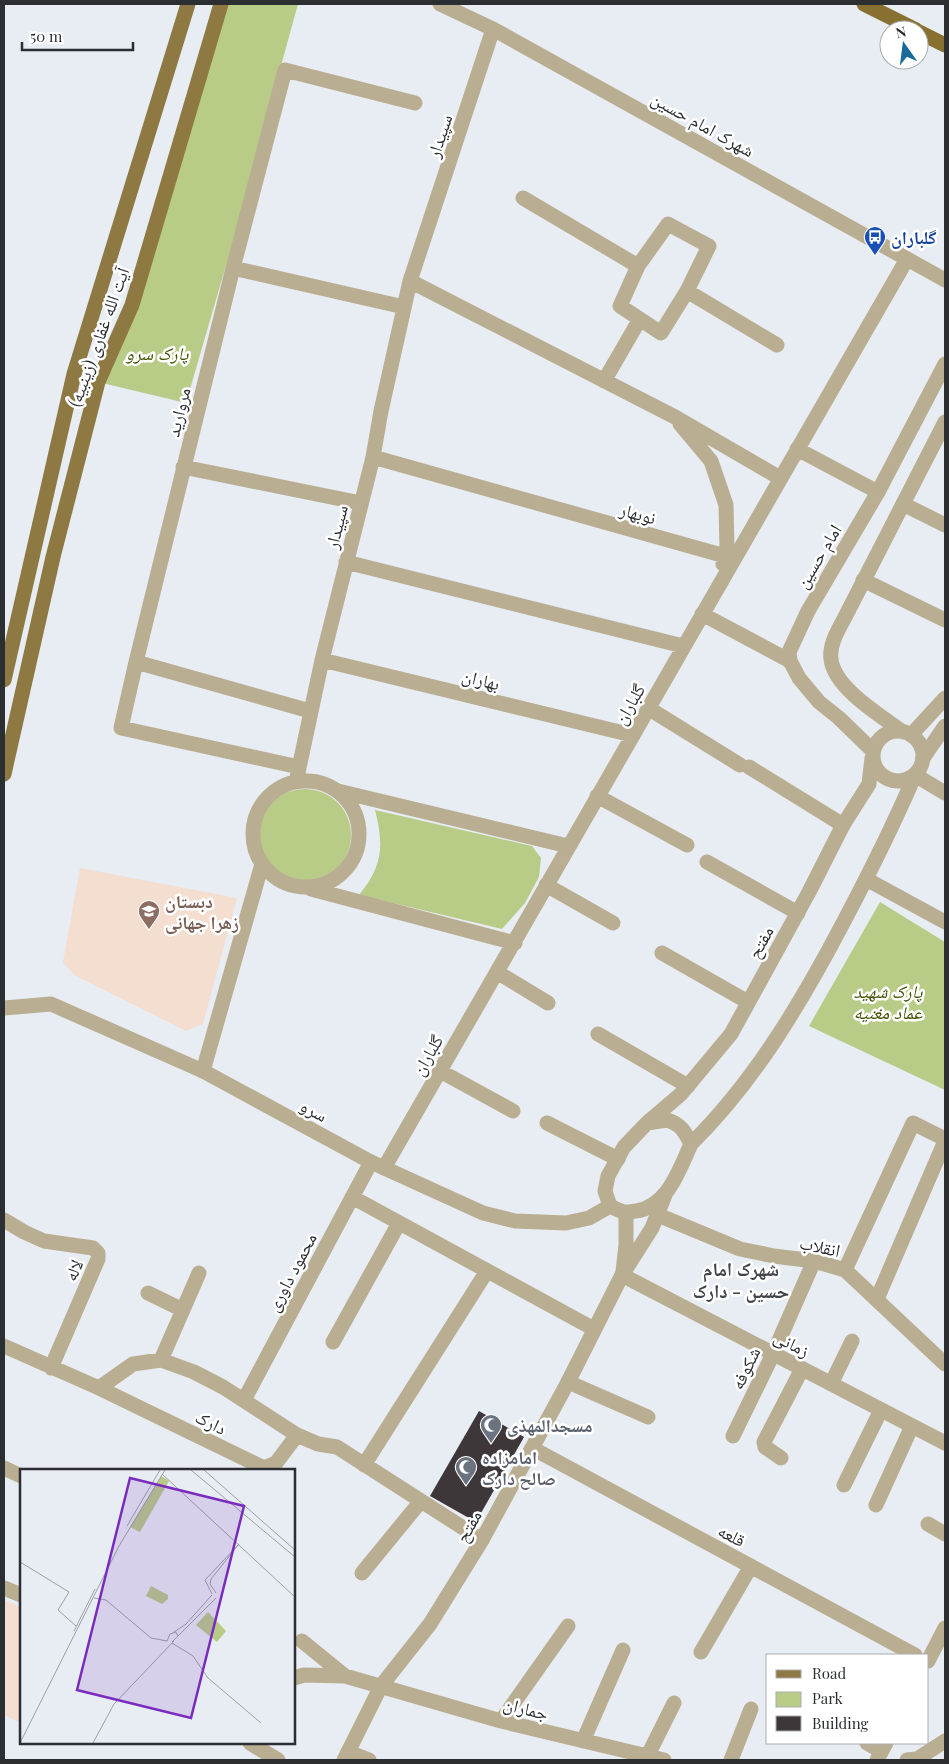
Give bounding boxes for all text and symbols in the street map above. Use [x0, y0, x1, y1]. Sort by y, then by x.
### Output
scale bar [22, 20, 134, 52]
north arrow [879, 20, 929, 70]
text: N [894, 21, 908, 42]
text: 50 m [30, 26, 63, 46]
street label: شهرک امام حسین [647, 86, 759, 163]
street label: سپیدار [420, 111, 457, 162]
bus stop icon: گلباران [863, 225, 887, 256]
place label: گلباران [891, 225, 937, 249]
street label: آیت الله غفاری (زینبیه) [62, 264, 135, 410]
park label: پارک سرو [125, 341, 189, 365]
street label: مروارید [160, 385, 196, 439]
street label: نوبهار [616, 496, 659, 529]
street label: سپیدار [319, 502, 353, 553]
street label: امام حسین [789, 520, 847, 593]
street label: بهاران [460, 663, 502, 695]
street label: گلباران [608, 679, 651, 729]
place label: دبستان زهرا جهانی [165, 889, 239, 934]
school or university icon: دبستان زهرا جهانی [137, 899, 161, 930]
street label: مفتح [741, 921, 780, 963]
park label: پارک شهید عماد مغنیه [854, 979, 923, 1024]
street label: گلباران [406, 1030, 449, 1080]
street label: سرو [296, 1093, 332, 1127]
street label: محمود داوری [260, 1228, 322, 1316]
street label: انقلاب [797, 1230, 843, 1262]
street label: لاله [58, 1255, 88, 1285]
district label: شهرک امام حسین - دارک [693, 1255, 789, 1303]
street label: زمانی [770, 1324, 814, 1362]
street label: شکوفه [725, 1343, 765, 1393]
street label: دارک [191, 1404, 231, 1440]
mosque icon: مسجدالمهذی [479, 1413, 503, 1444]
place label: مسجدالمهذی [507, 1413, 592, 1437]
place label: امامزاده صالح دارک [482, 1445, 556, 1491]
mosque icon: امامزاده صالح دارک [454, 1455, 478, 1486]
inset map [20, 1469, 295, 1744]
street label: مفتح [449, 1505, 488, 1547]
street label: قلعه [714, 1518, 750, 1552]
legend [766, 1654, 929, 1744]
text: Road [812, 1663, 846, 1683]
text: Park [812, 1688, 844, 1708]
street label: جماران [501, 1691, 551, 1725]
text: Building [812, 1713, 869, 1733]

